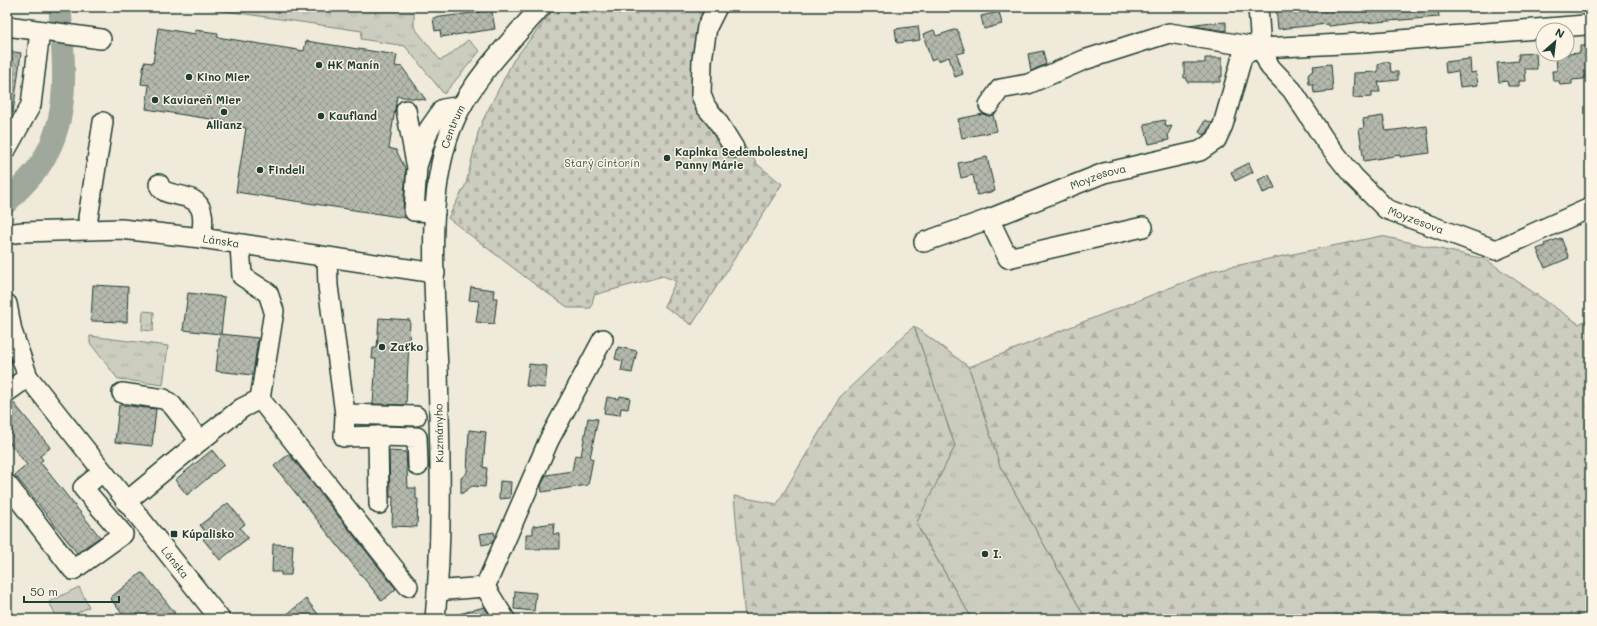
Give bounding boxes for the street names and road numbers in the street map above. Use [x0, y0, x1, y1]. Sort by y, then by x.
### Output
street label: Centrum [437, 102, 468, 150]
street label: Moyzesova [1068, 160, 1128, 193]
street label: Moyzesova [1386, 202, 1446, 237]
street label: Lánska [202, 230, 241, 251]
street label: Kuzmányho [430, 403, 447, 463]
street label: Lánska [158, 543, 193, 581]

